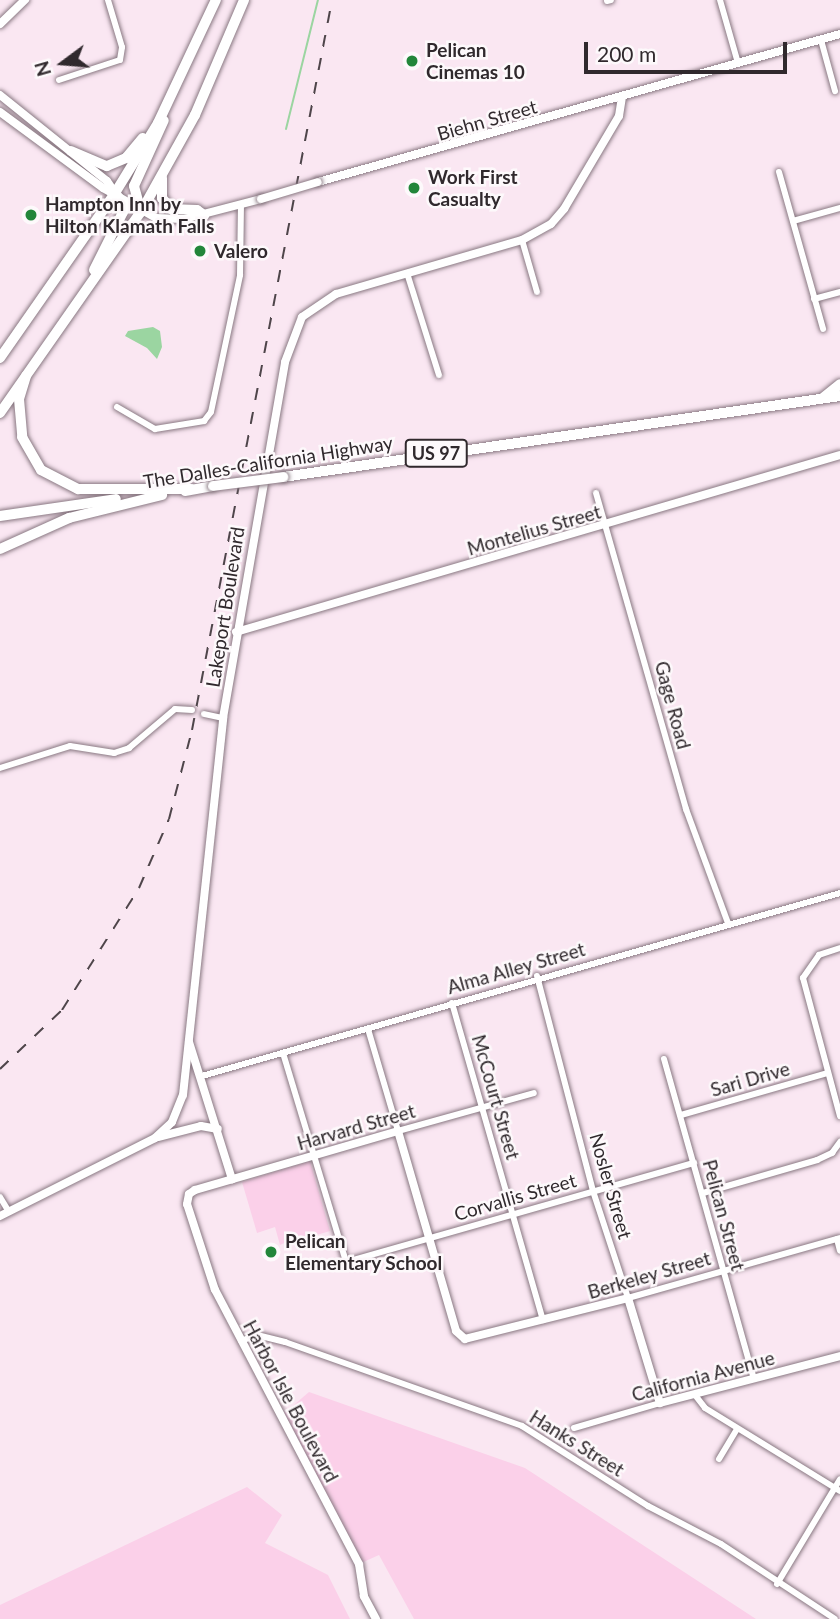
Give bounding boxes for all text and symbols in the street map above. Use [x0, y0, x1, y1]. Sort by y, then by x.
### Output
north arrow [28, 28, 98, 98]
scale bar [588, 28, 791, 72]
place label: Pelican Cinemas 10 [426, 39, 525, 83]
text: 200 m [597, 41, 656, 66]
marker: Pelican Cinemas 10 [404, 53, 420, 69]
text: N [29, 59, 55, 79]
street label: Biehn Street [434, 95, 540, 145]
place label: Work First Casualty [428, 166, 518, 210]
marker: Work First Casualty [406, 180, 422, 196]
place label: Hampton Inn by Hilton Klamath Falls [45, 193, 214, 237]
marker: Hampton Inn by Hilton Klamath Falls [23, 207, 39, 223]
place label: Valero [214, 240, 268, 262]
marker: Valero [192, 243, 208, 259]
street label: The Dalles-California Highway [142, 431, 394, 493]
road number: US 97 [404, 438, 467, 467]
street label: Montelius Street [464, 500, 604, 560]
street label: Lakeport Boulevard [201, 525, 249, 689]
street label: Gage Road [650, 659, 696, 751]
street label: Alma Alley Street [444, 937, 588, 999]
street label: McCourt Street [467, 1032, 525, 1162]
street label: Sari Drive [708, 1057, 792, 1101]
street label: Harvard Street [294, 1099, 418, 1155]
street label: Nosler Street [585, 1130, 637, 1242]
street label: Pelican Street [698, 1157, 750, 1273]
street label: Corvallis Street [451, 1169, 579, 1225]
place label: Pelican Elementary School [285, 1230, 443, 1274]
marker: Pelican Elementary School [263, 1244, 279, 1260]
street label: Berkeley Street [585, 1247, 713, 1303]
street label: Harbor Isle Boulevard [239, 1316, 343, 1486]
street label: California Avenue [629, 1346, 777, 1406]
street label: Hanks Street [526, 1405, 628, 1481]

